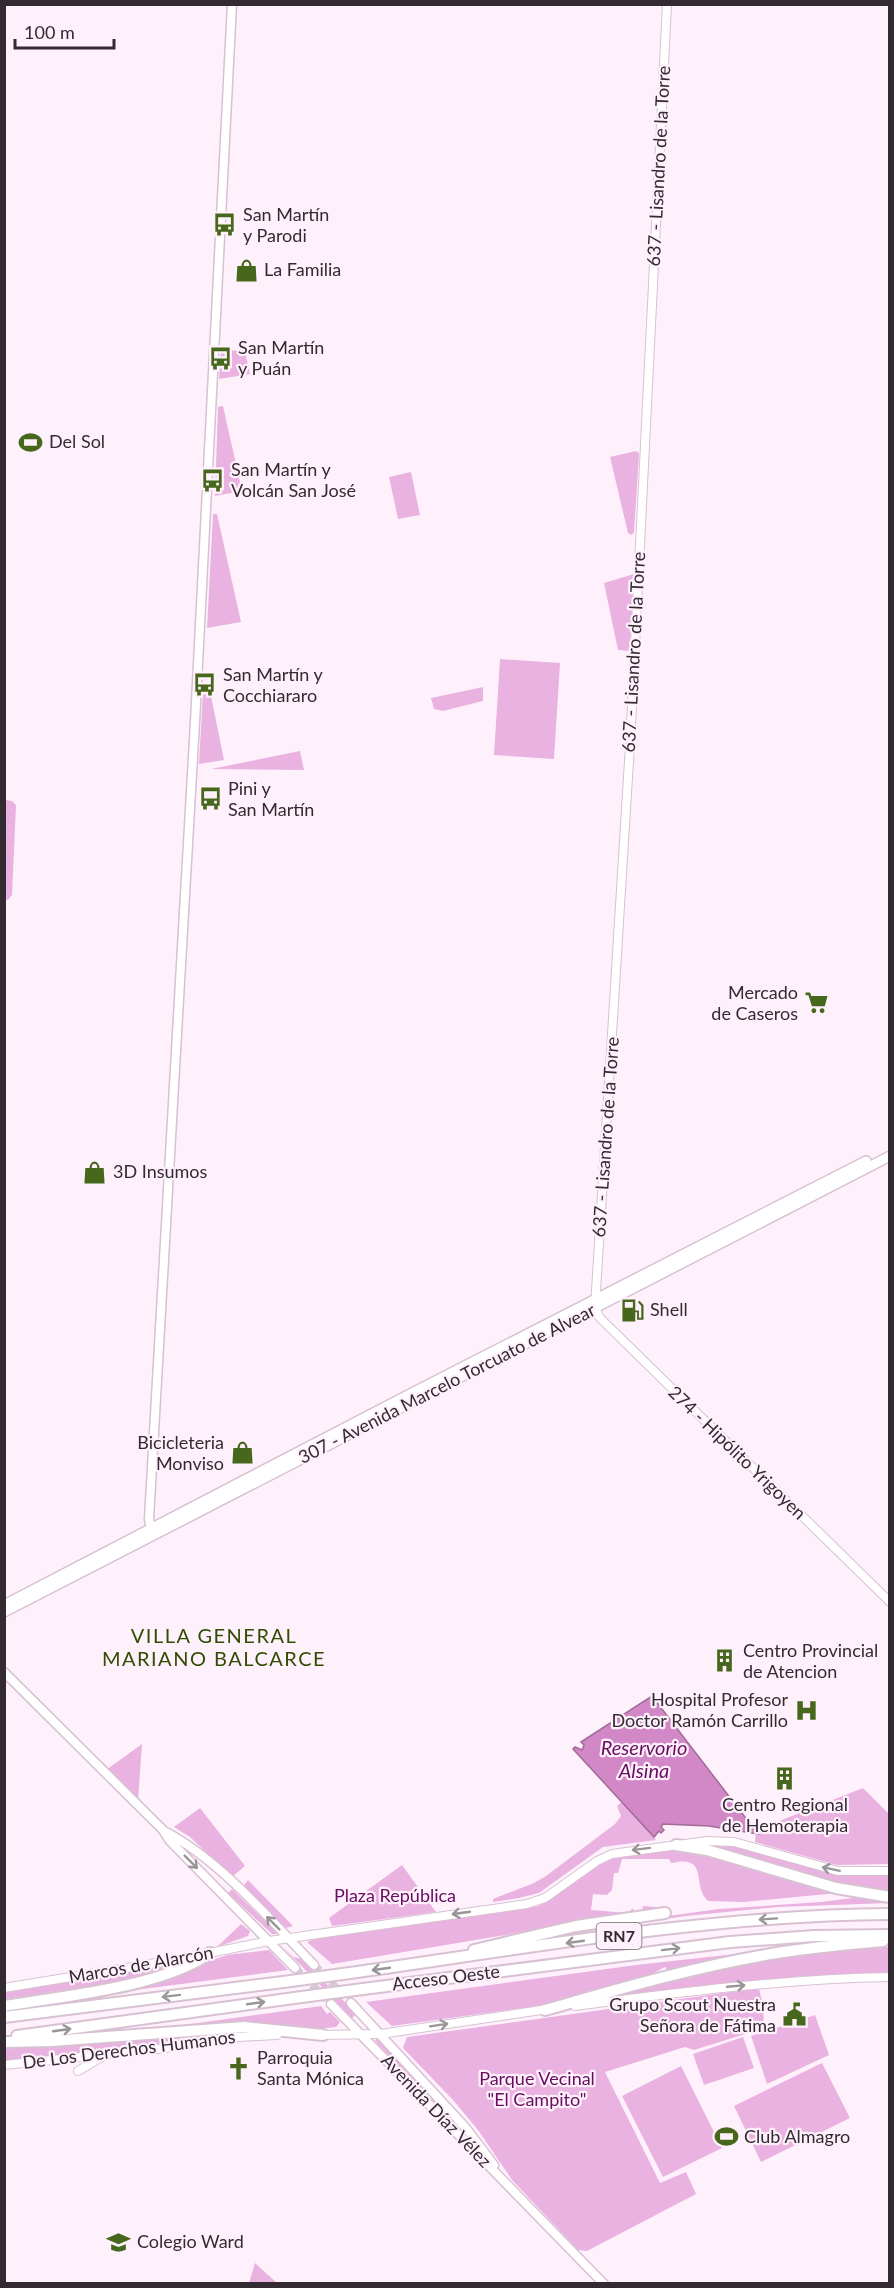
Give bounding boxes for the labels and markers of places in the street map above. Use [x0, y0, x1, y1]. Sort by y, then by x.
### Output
place label: San Martín y Parodi [243, 203, 329, 246]
bus stop icon: San Martín y Parodi [212, 212, 238, 238]
shop icon: La Familia [233, 257, 259, 283]
place label: La Familia [264, 258, 341, 280]
place label: San Martín y Puán [238, 336, 324, 379]
bus stop icon: San Martín y Puán [207, 345, 233, 371]
sports icon: Del Sol [18, 429, 44, 455]
place label: Del Sol [49, 430, 105, 452]
place label: San Martín y Volcán San José [231, 458, 356, 501]
bus stop icon: San Martín y Volcán San José [200, 467, 226, 493]
place label: San Martín y Cocchiararo [223, 663, 323, 706]
bus stop icon: San Martín y Cocchiararo [192, 672, 218, 698]
place label: Pini y San Martín [228, 777, 314, 820]
bus stop icon: Pini y San Martín [197, 786, 223, 812]
place label: Mercado de Caseros [711, 981, 798, 1024]
supermarket icon: Mercado de Caseros [803, 990, 829, 1016]
shop icon: 3D Insumos [82, 1159, 108, 1185]
place label: 3D Insumos [113, 1160, 208, 1182]
fuel station icon: Shell [619, 1297, 645, 1323]
place label: Shell [650, 1298, 688, 1320]
place label: Bicicleteria Monviso [137, 1431, 224, 1474]
shop icon: Bicicleteria Monviso [229, 1440, 255, 1466]
place label: Centro Provincial de Atencion [743, 1639, 878, 1682]
building icon: Centro Provincial de Atencion [712, 1648, 738, 1674]
place label: Hospital Profesor Doctor Ramón Carrillo [611, 1688, 788, 1731]
hospital icon: Hospital Profesor Doctor Ramón Carrillo [793, 1697, 819, 1723]
building icon: Centro Regional de Hemoterapia [772, 1766, 798, 1792]
place label: Centro Regional de Hemoterapia [722, 1793, 848, 1836]
place label: Grupo Scout Nuestra Señora de Fátima [609, 1993, 776, 2036]
public building icon: Grupo Scout Nuestra Señora de Fátima [781, 2002, 807, 2028]
place label: Parroquia Santa Mónica [257, 2046, 364, 2089]
church icon: Parroquia Santa Mónica [226, 2055, 252, 2081]
sports icon: Club Almagro [713, 2124, 739, 2150]
place label: Club Almagro [744, 2125, 850, 2147]
school or university icon: Colegio Ward [106, 2229, 132, 2255]
place label: Colegio Ward [137, 2230, 244, 2252]

